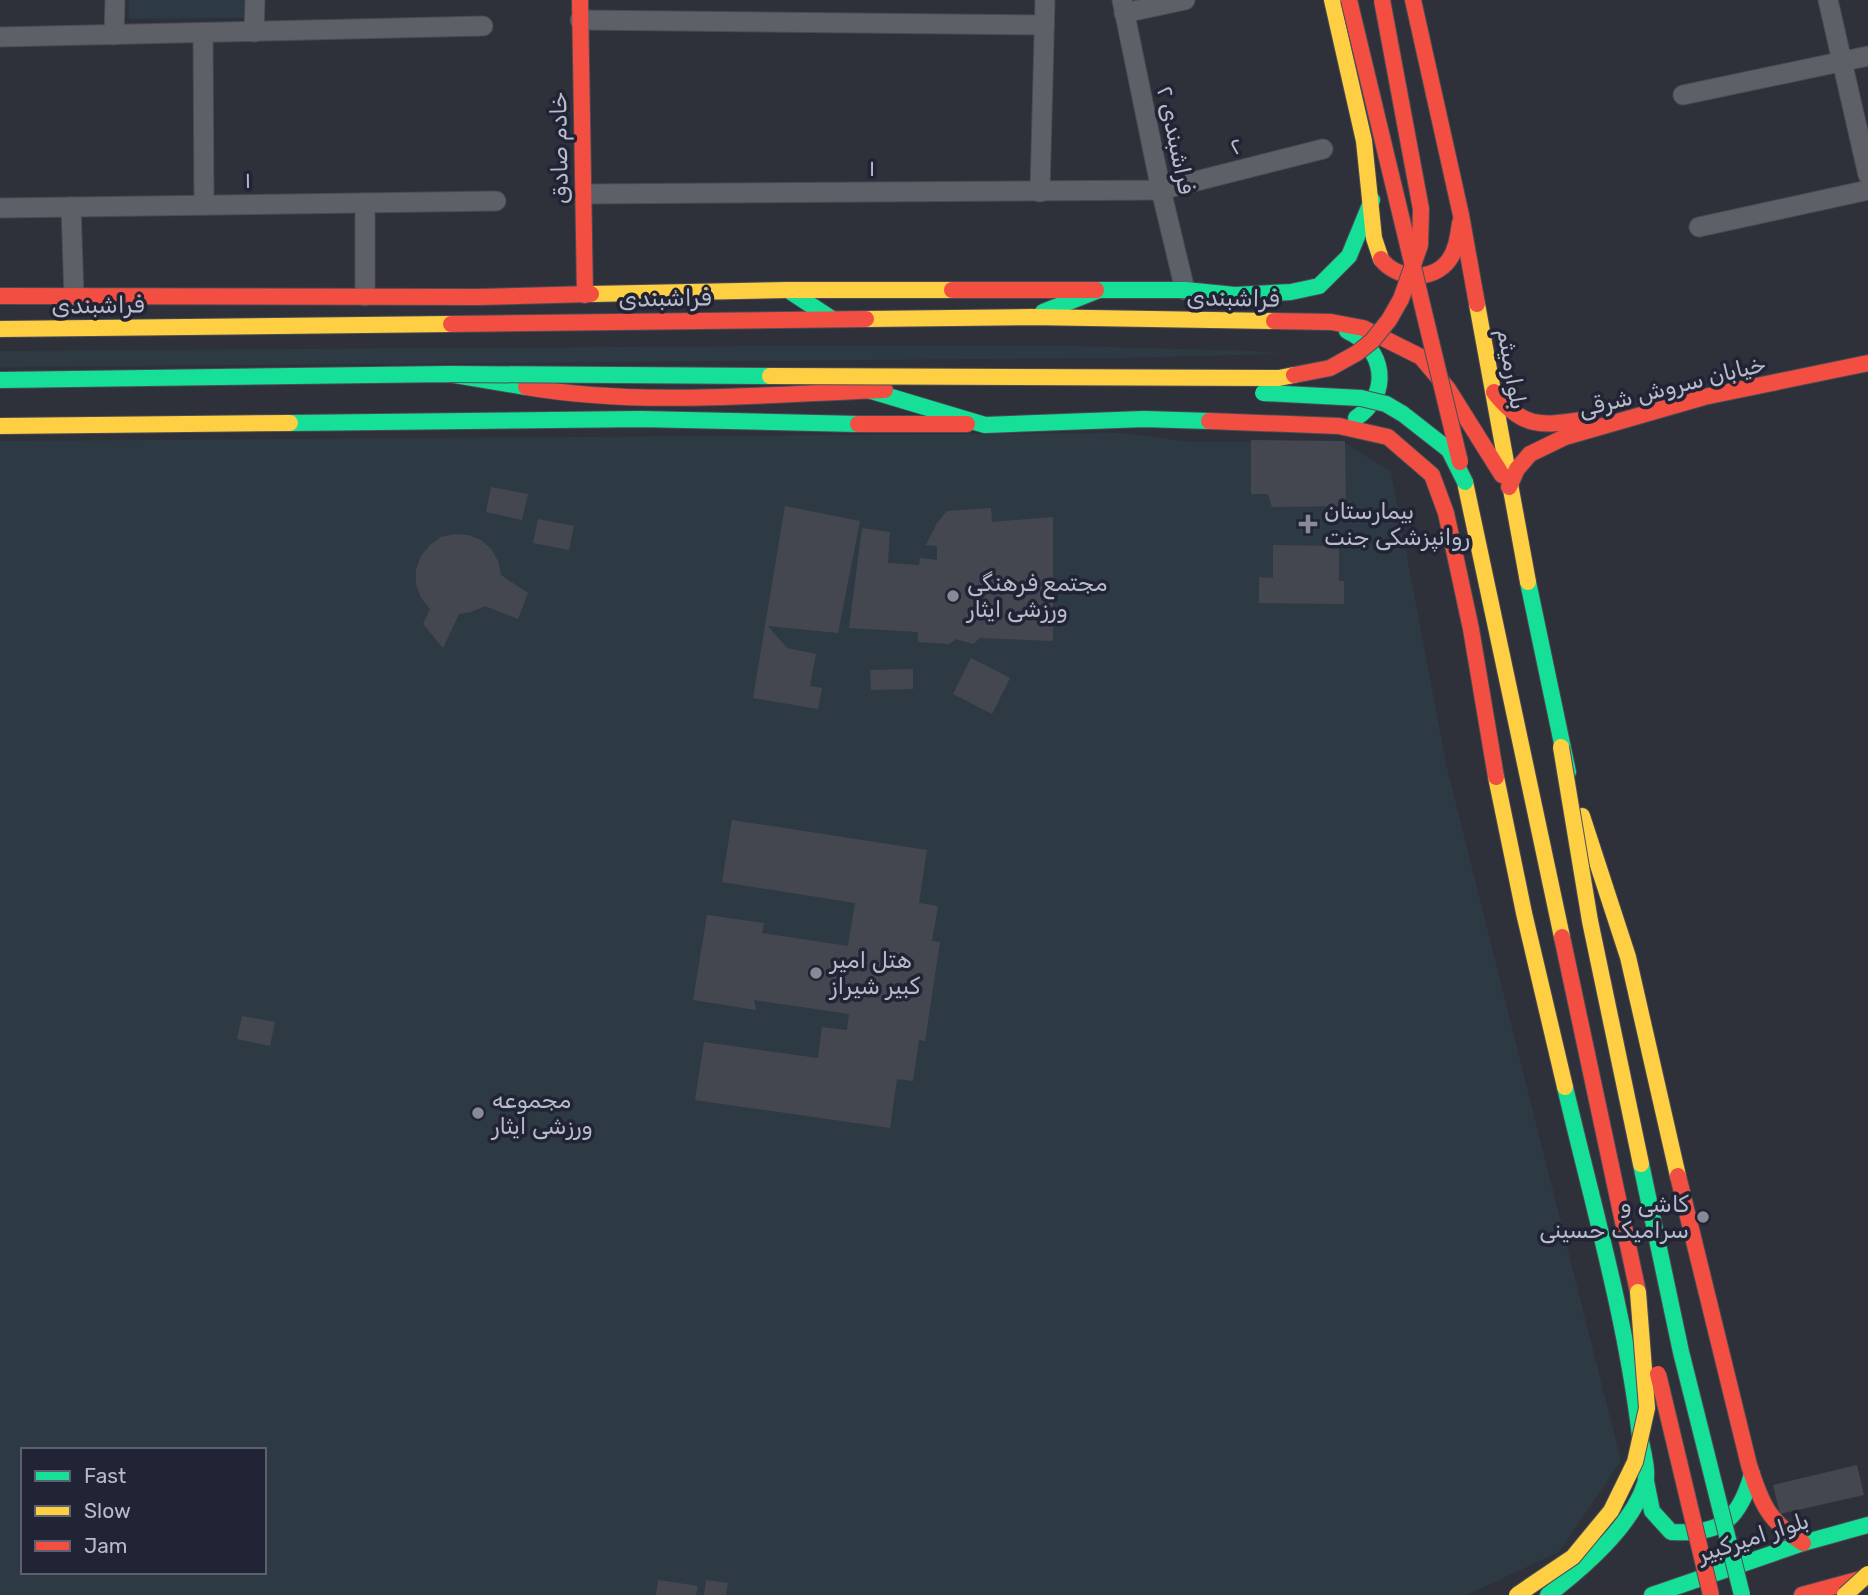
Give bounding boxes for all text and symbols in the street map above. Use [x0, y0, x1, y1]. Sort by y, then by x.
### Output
street label: ۲ فراشبندی [1151, 83, 1201, 197]
street label: خادم صادق [544, 92, 575, 204]
street label: ۲ [1227, 131, 1245, 161]
street label: ۱ [868, 154, 876, 182]
street label: ۱ [244, 166, 252, 194]
street label: فراشبندی [618, 283, 712, 313]
street label: فراشبندی [1186, 283, 1280, 313]
street label: فراشبندی [51, 290, 145, 320]
street label: بلوارمیثم [1490, 326, 1533, 412]
street label: خیابان سروش شرقی [1575, 349, 1769, 423]
place label: بیمارستان روانپزشکی جنت [1324, 497, 1470, 553]
marker: بیمارستان روانپزشکی جنت [1298, 514, 1318, 534]
place label: مجتمع فرهنگی ورزشی ایثار [965, 569, 1107, 623]
marker: مجتمع فرهنگی ورزشی ایثار [945, 588, 961, 604]
place label: هتل امیر کبیر شیراز [828, 946, 921, 1000]
marker: هتل امیر کبیر شیراز [808, 965, 824, 981]
place label: مجموعه ورزشی ایثار [490, 1086, 593, 1140]
marker: مجموعه ورزشی ایثار [470, 1105, 486, 1121]
place label: کاشی و سرامیک حسینی [1539, 1190, 1690, 1244]
marker: کاشی و سرامیک حسینی [1695, 1209, 1711, 1225]
legend [21, 1448, 266, 1574]
text: Fast [84, 1463, 126, 1488]
text: Slow [84, 1498, 131, 1523]
street label: بلوار امیرکبیر [1692, 1506, 1812, 1569]
text: Jam [84, 1533, 128, 1558]

